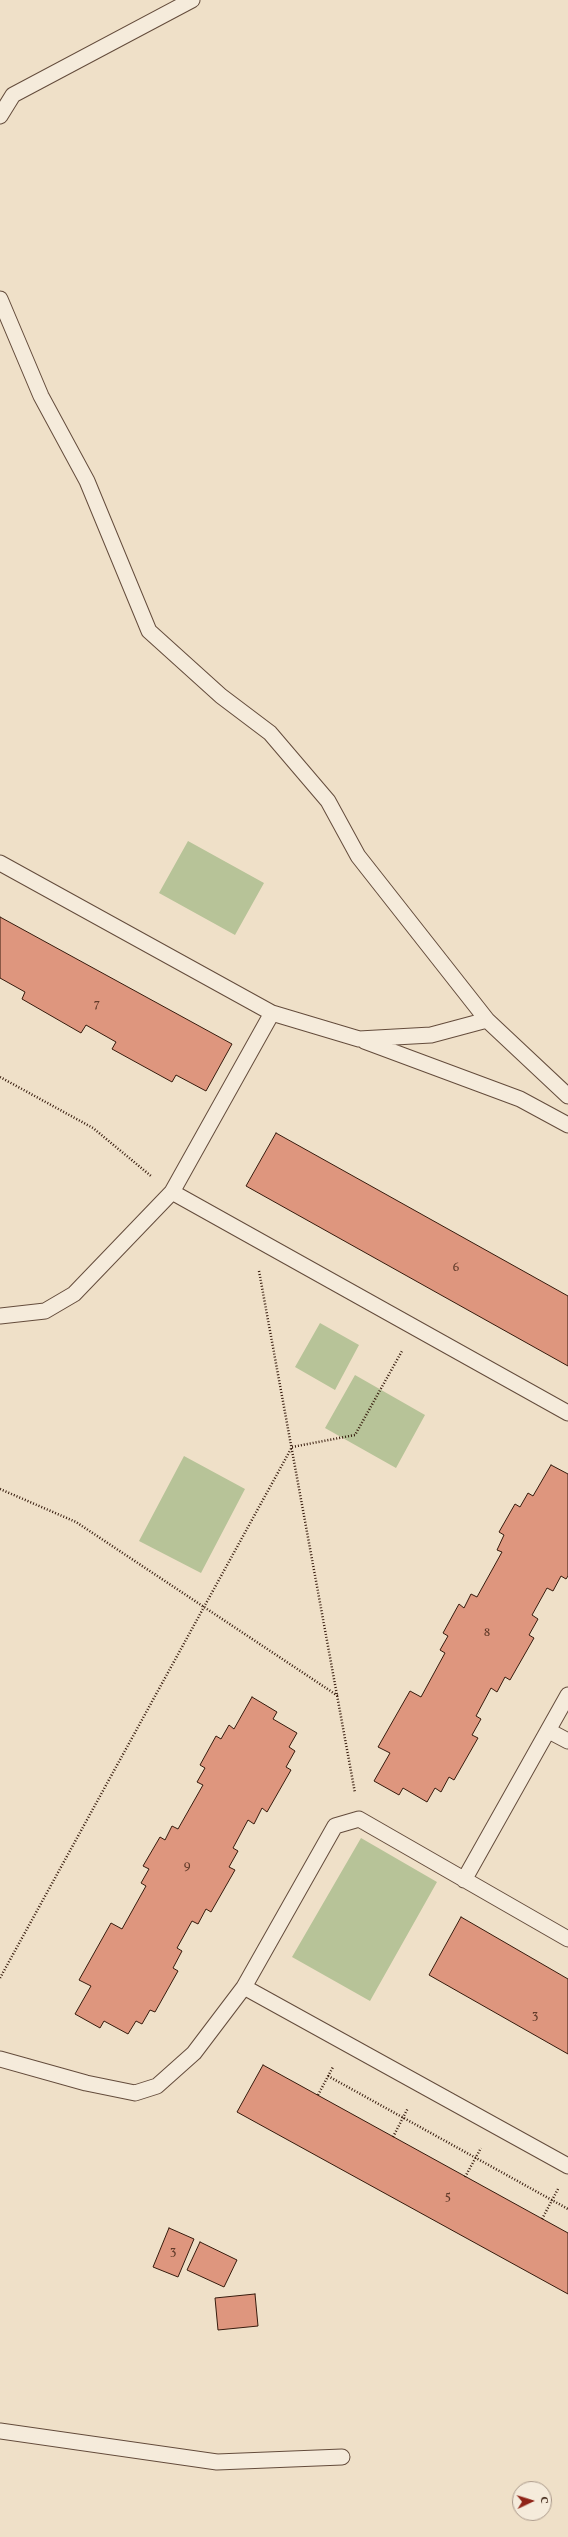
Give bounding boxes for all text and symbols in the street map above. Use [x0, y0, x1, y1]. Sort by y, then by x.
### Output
house number: 7 [94, 997, 100, 1013]
house number: 6 [453, 1261, 459, 1277]
house number: 8 [484, 1626, 490, 1642]
house number: 9 [184, 1859, 190, 1875]
house number: 3 [532, 2009, 538, 2025]
house number: 5 [445, 2190, 451, 2206]
house number: 3 [170, 2245, 176, 2261]
north arrow [512, 2481, 552, 2521]
text: С [536, 2496, 551, 2504]

